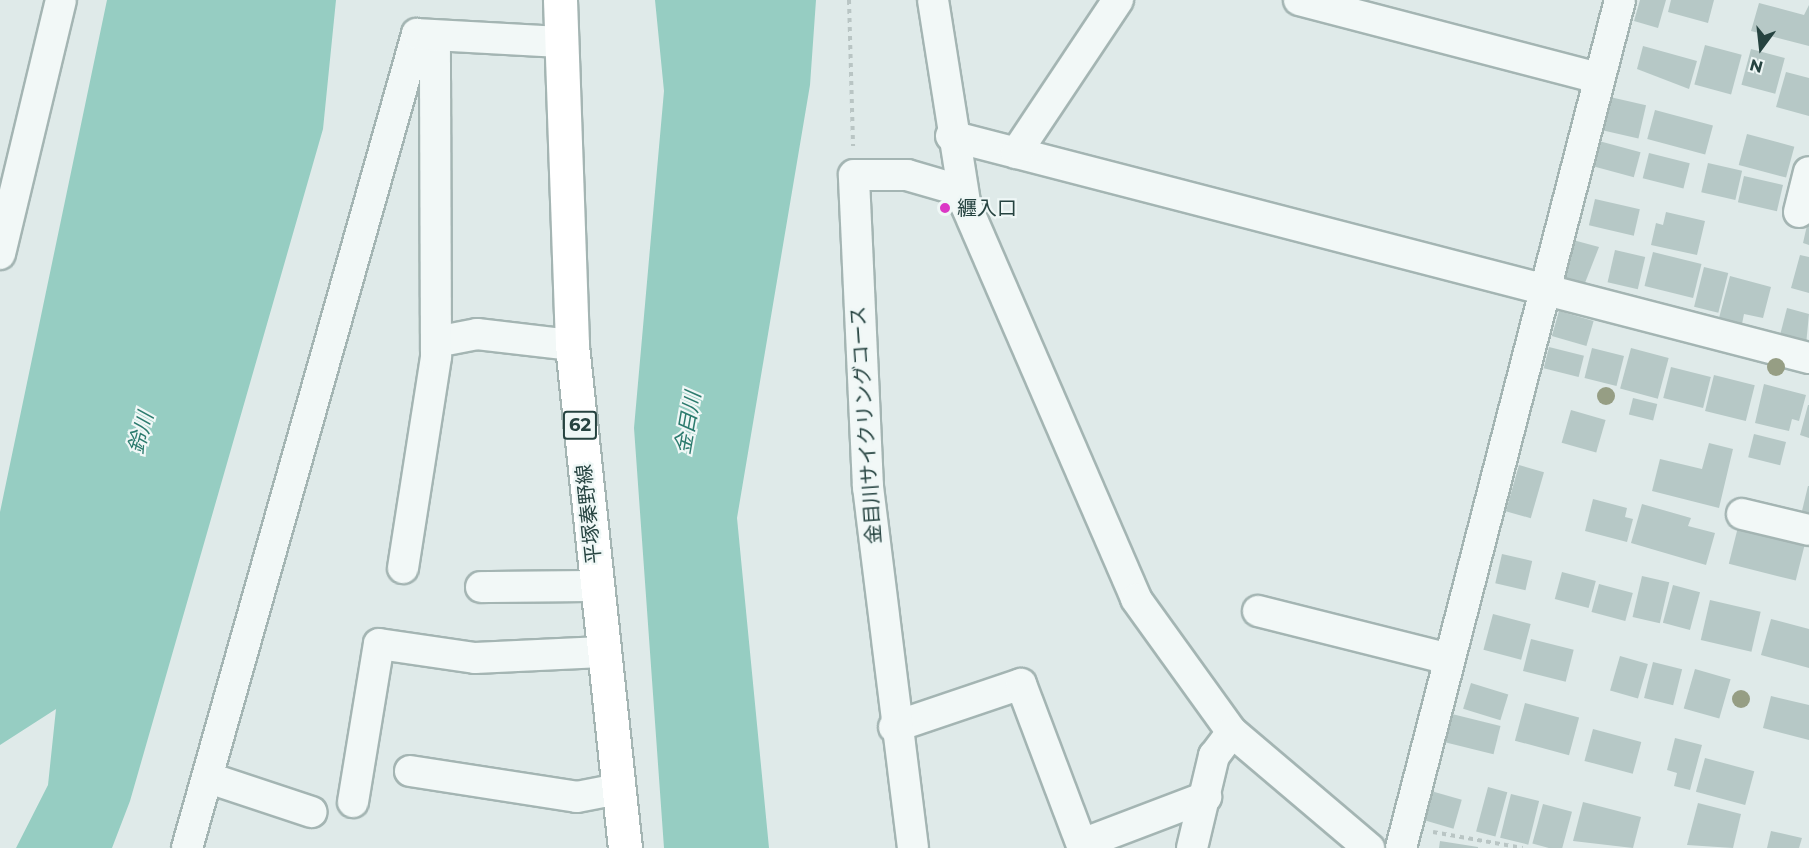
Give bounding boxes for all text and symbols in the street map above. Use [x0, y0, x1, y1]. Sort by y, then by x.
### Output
north arrow [1731, 18, 1791, 78]
text: N [1748, 55, 1765, 77]
place label: 纒入口 [957, 196, 1017, 220]
marker: 纒入口 [938, 201, 952, 215]
street label: 金目川サイクリングコース [846, 304, 886, 546]
water label: 金目川 [670, 390, 706, 456]
water label: 鈴川 [123, 409, 159, 457]
road number: 62 [562, 410, 598, 440]
street label: 平塚秦野線 [572, 463, 606, 565]

